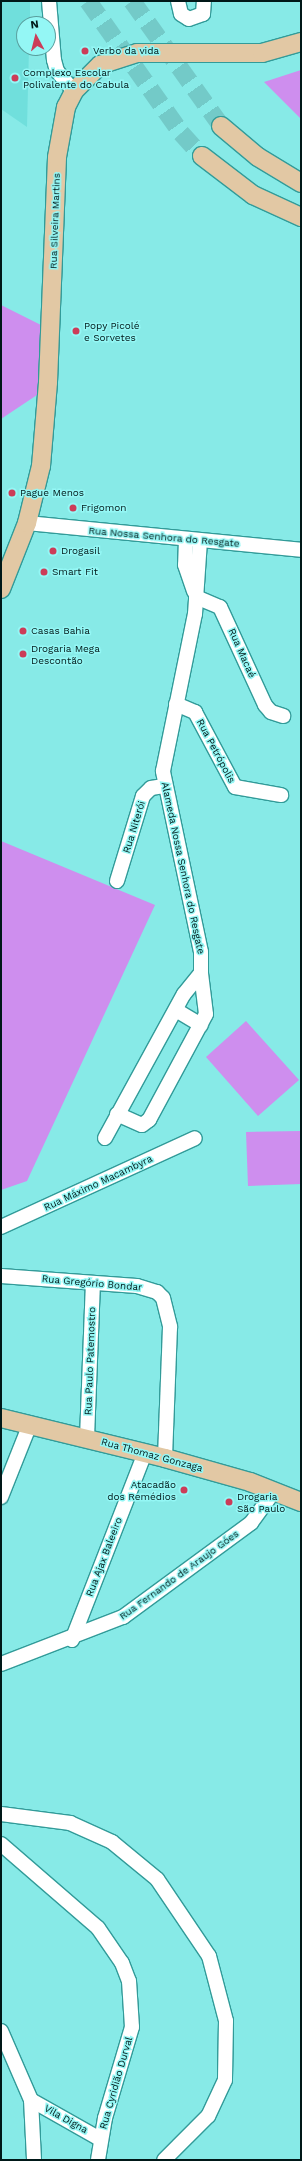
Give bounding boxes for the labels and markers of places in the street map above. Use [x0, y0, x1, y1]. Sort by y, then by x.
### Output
place label: Verbo da vida [93, 45, 160, 57]
marker: Verbo da vida [80, 46, 90, 56]
place label: Complexo Escolar Polivalente do Cabula [23, 66, 129, 90]
marker: Complexo Escolar Polivalente do Cabula [10, 73, 20, 83]
place label: Popy Picolé e Sorvetes [84, 319, 140, 342]
marker: Popy Picolé e Sorvetes [71, 326, 81, 336]
place label: Pague Menos [20, 487, 84, 499]
marker: Pague Menos [7, 488, 17, 498]
place label: Frigomon [81, 502, 126, 514]
marker: Frigomon [68, 503, 78, 513]
place label: Drogasil [61, 545, 100, 557]
marker: Drogasil [48, 546, 58, 556]
place label: Smart Fit [52, 566, 98, 578]
marker: Smart Fit [39, 567, 49, 577]
place label: Casas Bahia [31, 625, 90, 637]
marker: Casas Bahia [18, 626, 28, 636]
place label: Drogaria Mega Descontão [31, 642, 100, 666]
marker: Drogaria Mega Descontão [18, 649, 28, 659]
place label: Atacadão dos Remédios [107, 1478, 176, 1502]
marker: Atacadão dos Remédios [179, 1485, 189, 1495]
place label: Drogaria São Paulo [237, 1490, 285, 1514]
marker: Drogaria São Paulo [224, 1497, 234, 1507]

